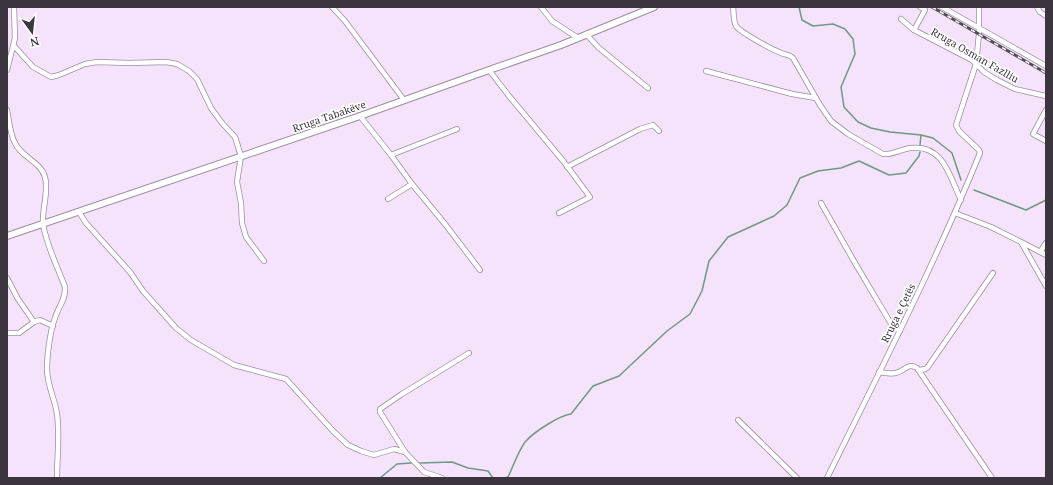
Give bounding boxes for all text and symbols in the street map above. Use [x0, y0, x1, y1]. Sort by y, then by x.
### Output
north arrow [12, 12, 52, 52]
street label: Rruga Osman Fazlliu [929, 24, 1022, 86]
text: N [28, 34, 41, 51]
street label: Rruga Tabakëve [291, 97, 367, 135]
street label: Rruga e Çetës [878, 281, 919, 345]

